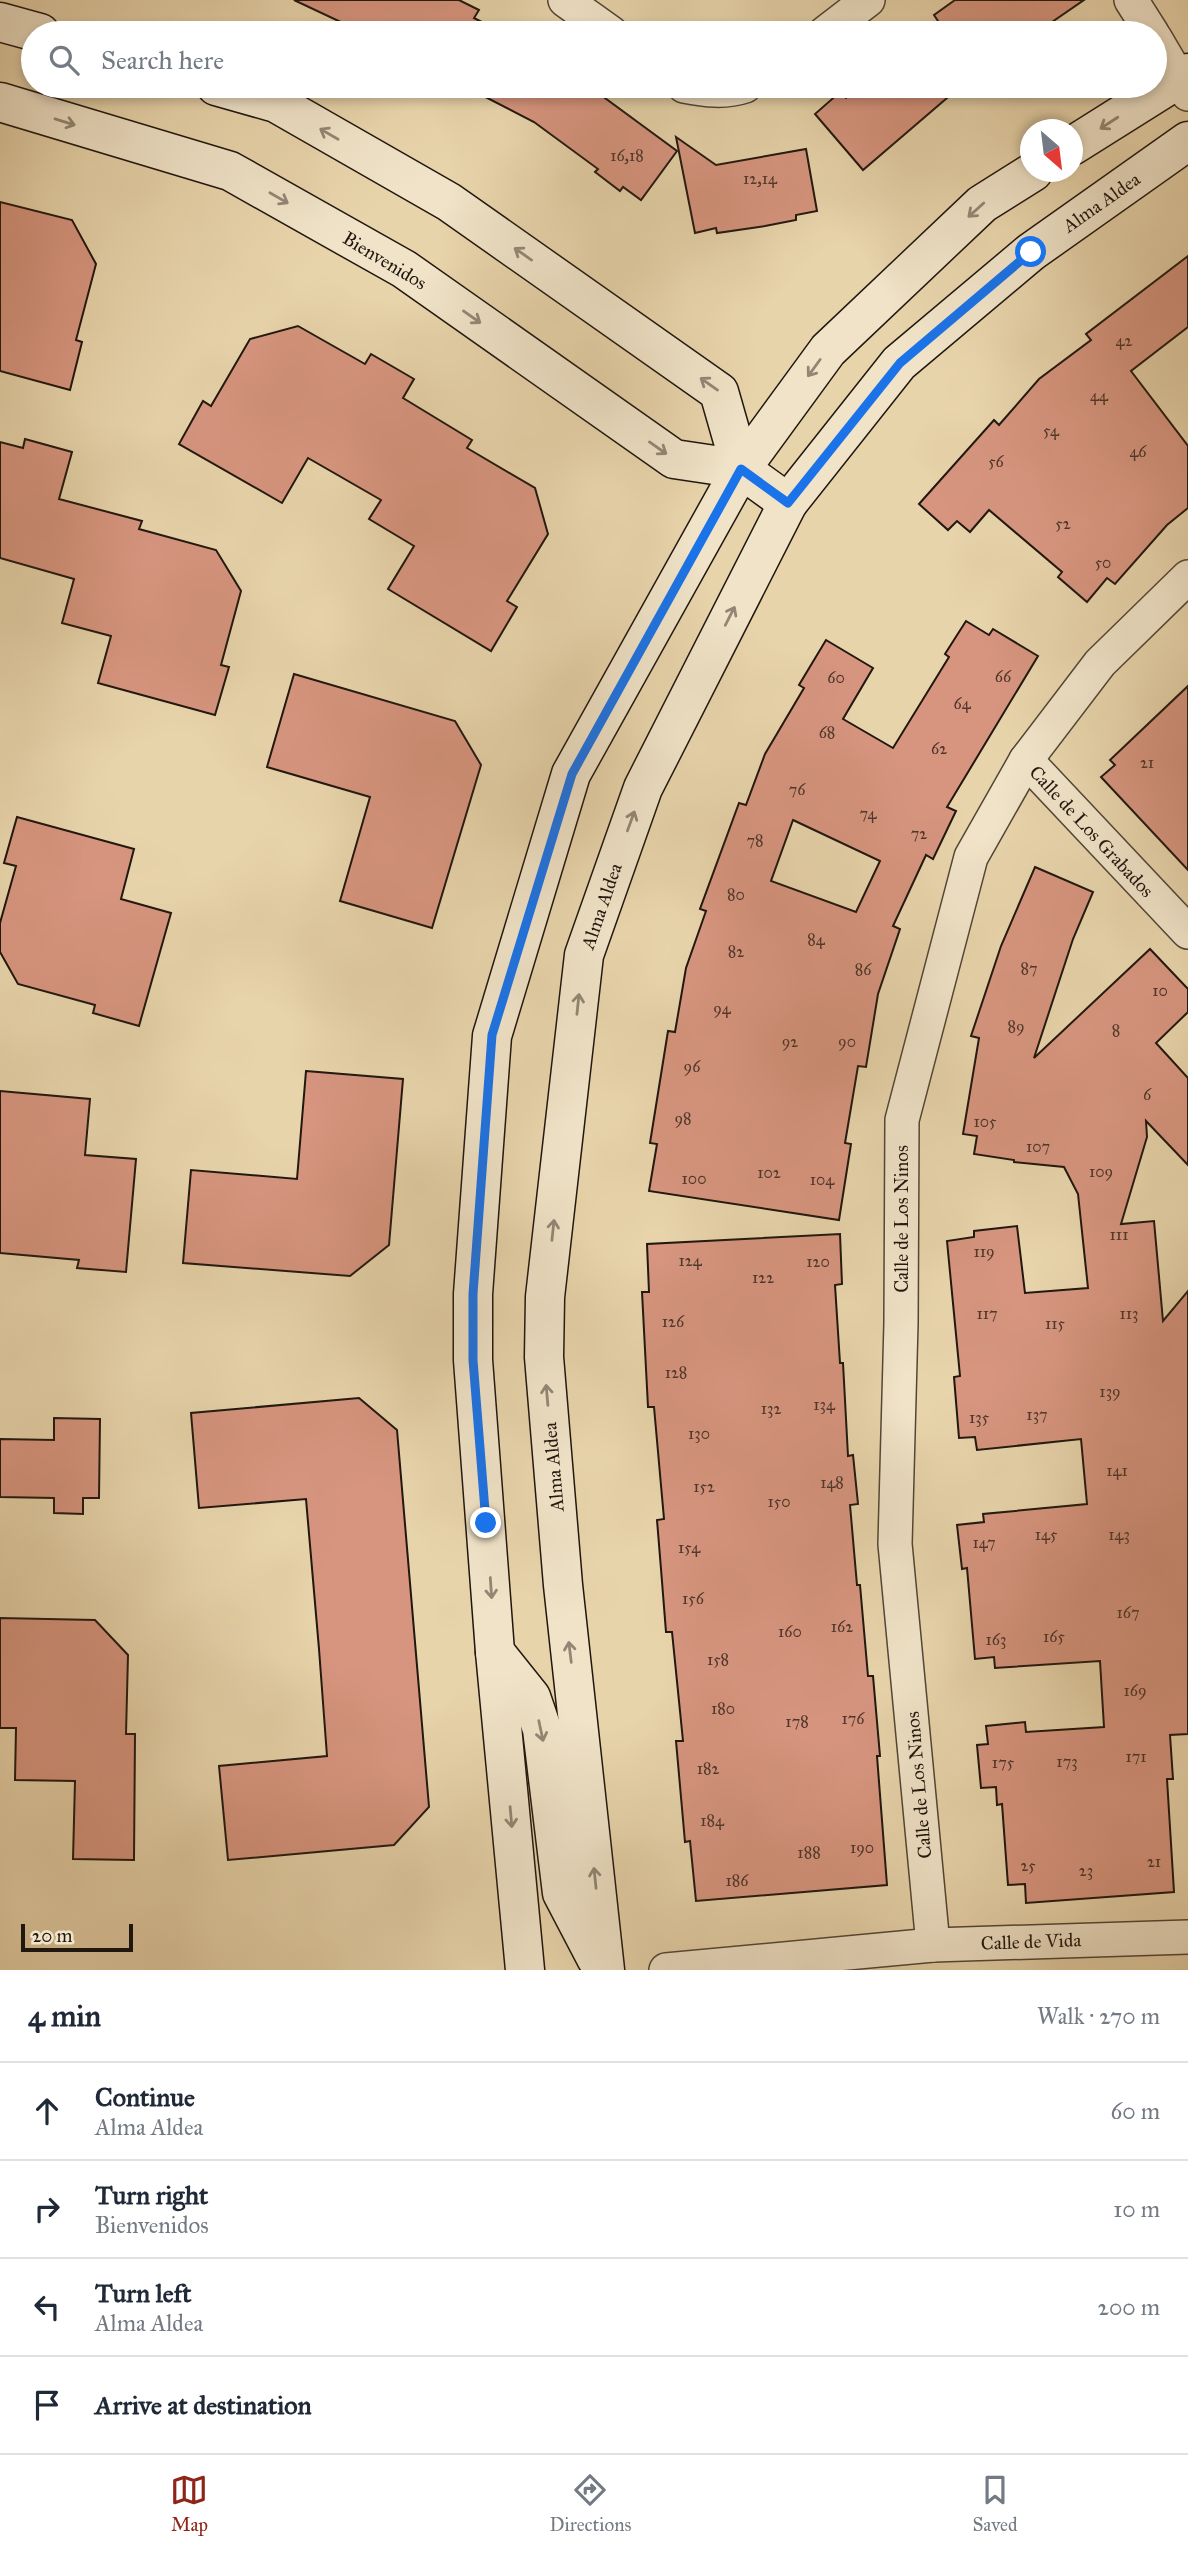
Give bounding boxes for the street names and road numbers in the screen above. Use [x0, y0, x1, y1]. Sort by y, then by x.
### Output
street label: Alma Aldea [1057, 167, 1145, 238]
street label: Bienvenidos [339, 226, 431, 295]
street label: Calle de Los Grabados [1025, 761, 1159, 902]
street label: Alma Aldea [576, 859, 627, 953]
street label: Calle de Los Ninos [890, 1145, 913, 1293]
street label: Alma Aldea [538, 1420, 569, 1513]
street label: Calle de Los Ninos [901, 1710, 936, 1860]
street label: Calle de Vida [980, 1928, 1083, 1955]

